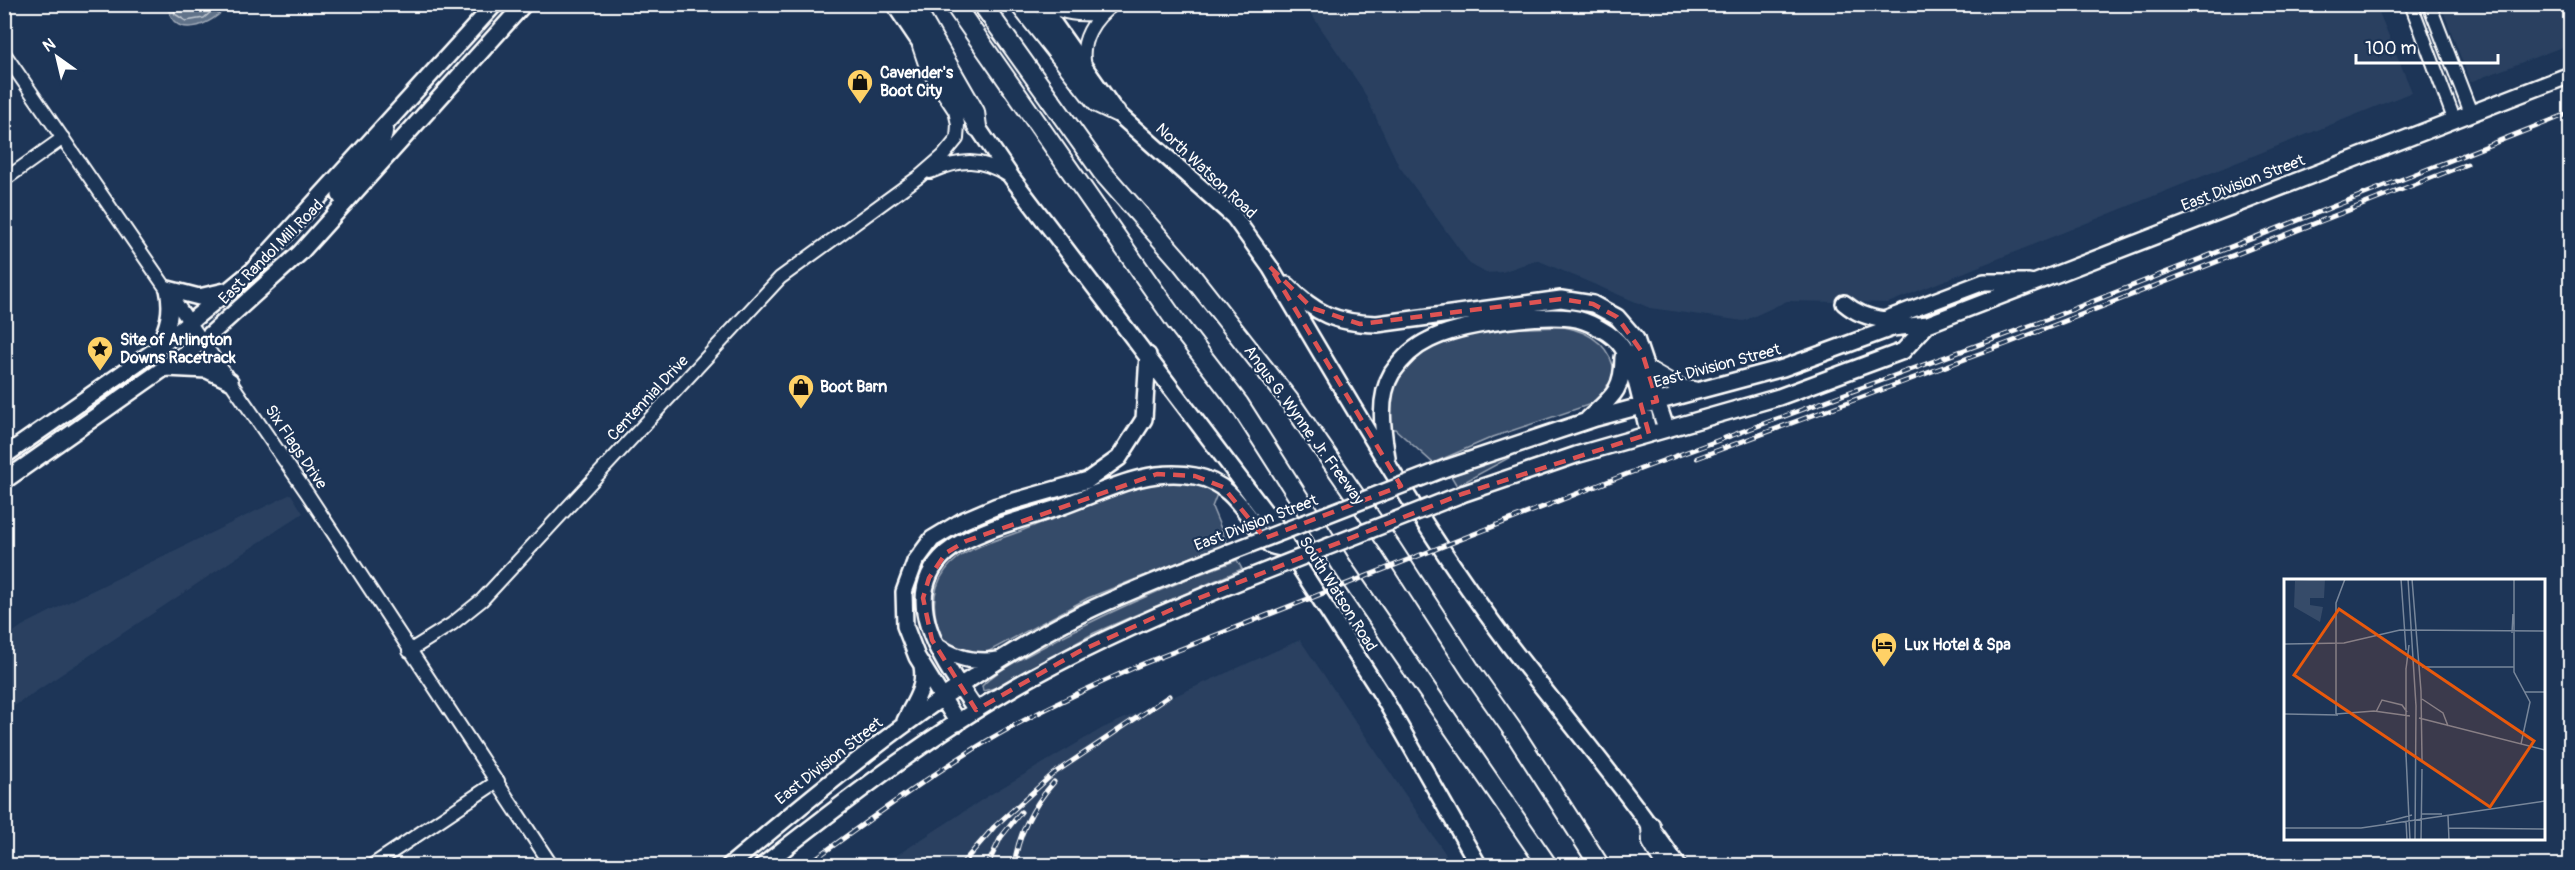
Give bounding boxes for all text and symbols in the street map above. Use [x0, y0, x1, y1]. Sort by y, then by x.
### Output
north arrow [27, 27, 87, 87]
scale bar [2356, 27, 2498, 65]
text: N [39, 34, 59, 57]
text: 100 m [2365, 37, 2417, 60]
place label: Cavender's Boot City [880, 63, 954, 101]
shop icon: Cavender's Boot City [845, 67, 875, 105]
street label: North Watson Road [1151, 119, 1261, 223]
street label: East Division Street [2178, 150, 2308, 216]
street label: East Randol Mill Road [214, 195, 328, 309]
place label: Site of Arlington Downs Racetrack [120, 330, 236, 368]
place icon: Site of Arlington Downs Racetrack [85, 334, 115, 372]
street label: East Division Street [1651, 339, 1783, 393]
street label: Angus G. Wynne, Jr. Freeway [1239, 341, 1369, 509]
street label: Centennial Drive [603, 351, 693, 445]
shop icon: Boot Barn [786, 372, 816, 410]
place label: Boot Barn [820, 377, 887, 397]
street label: Six Flags Drive [260, 401, 332, 493]
street label: East Division Street [1191, 490, 1321, 556]
street label: South Watson Road [1295, 533, 1381, 655]
inset map [2284, 579, 2545, 840]
hotel icon: Lux Hotel & Spa [1869, 630, 1899, 668]
place label: Lux Hotel & Spa [1904, 635, 2011, 655]
street label: East Division Street [771, 713, 887, 809]

